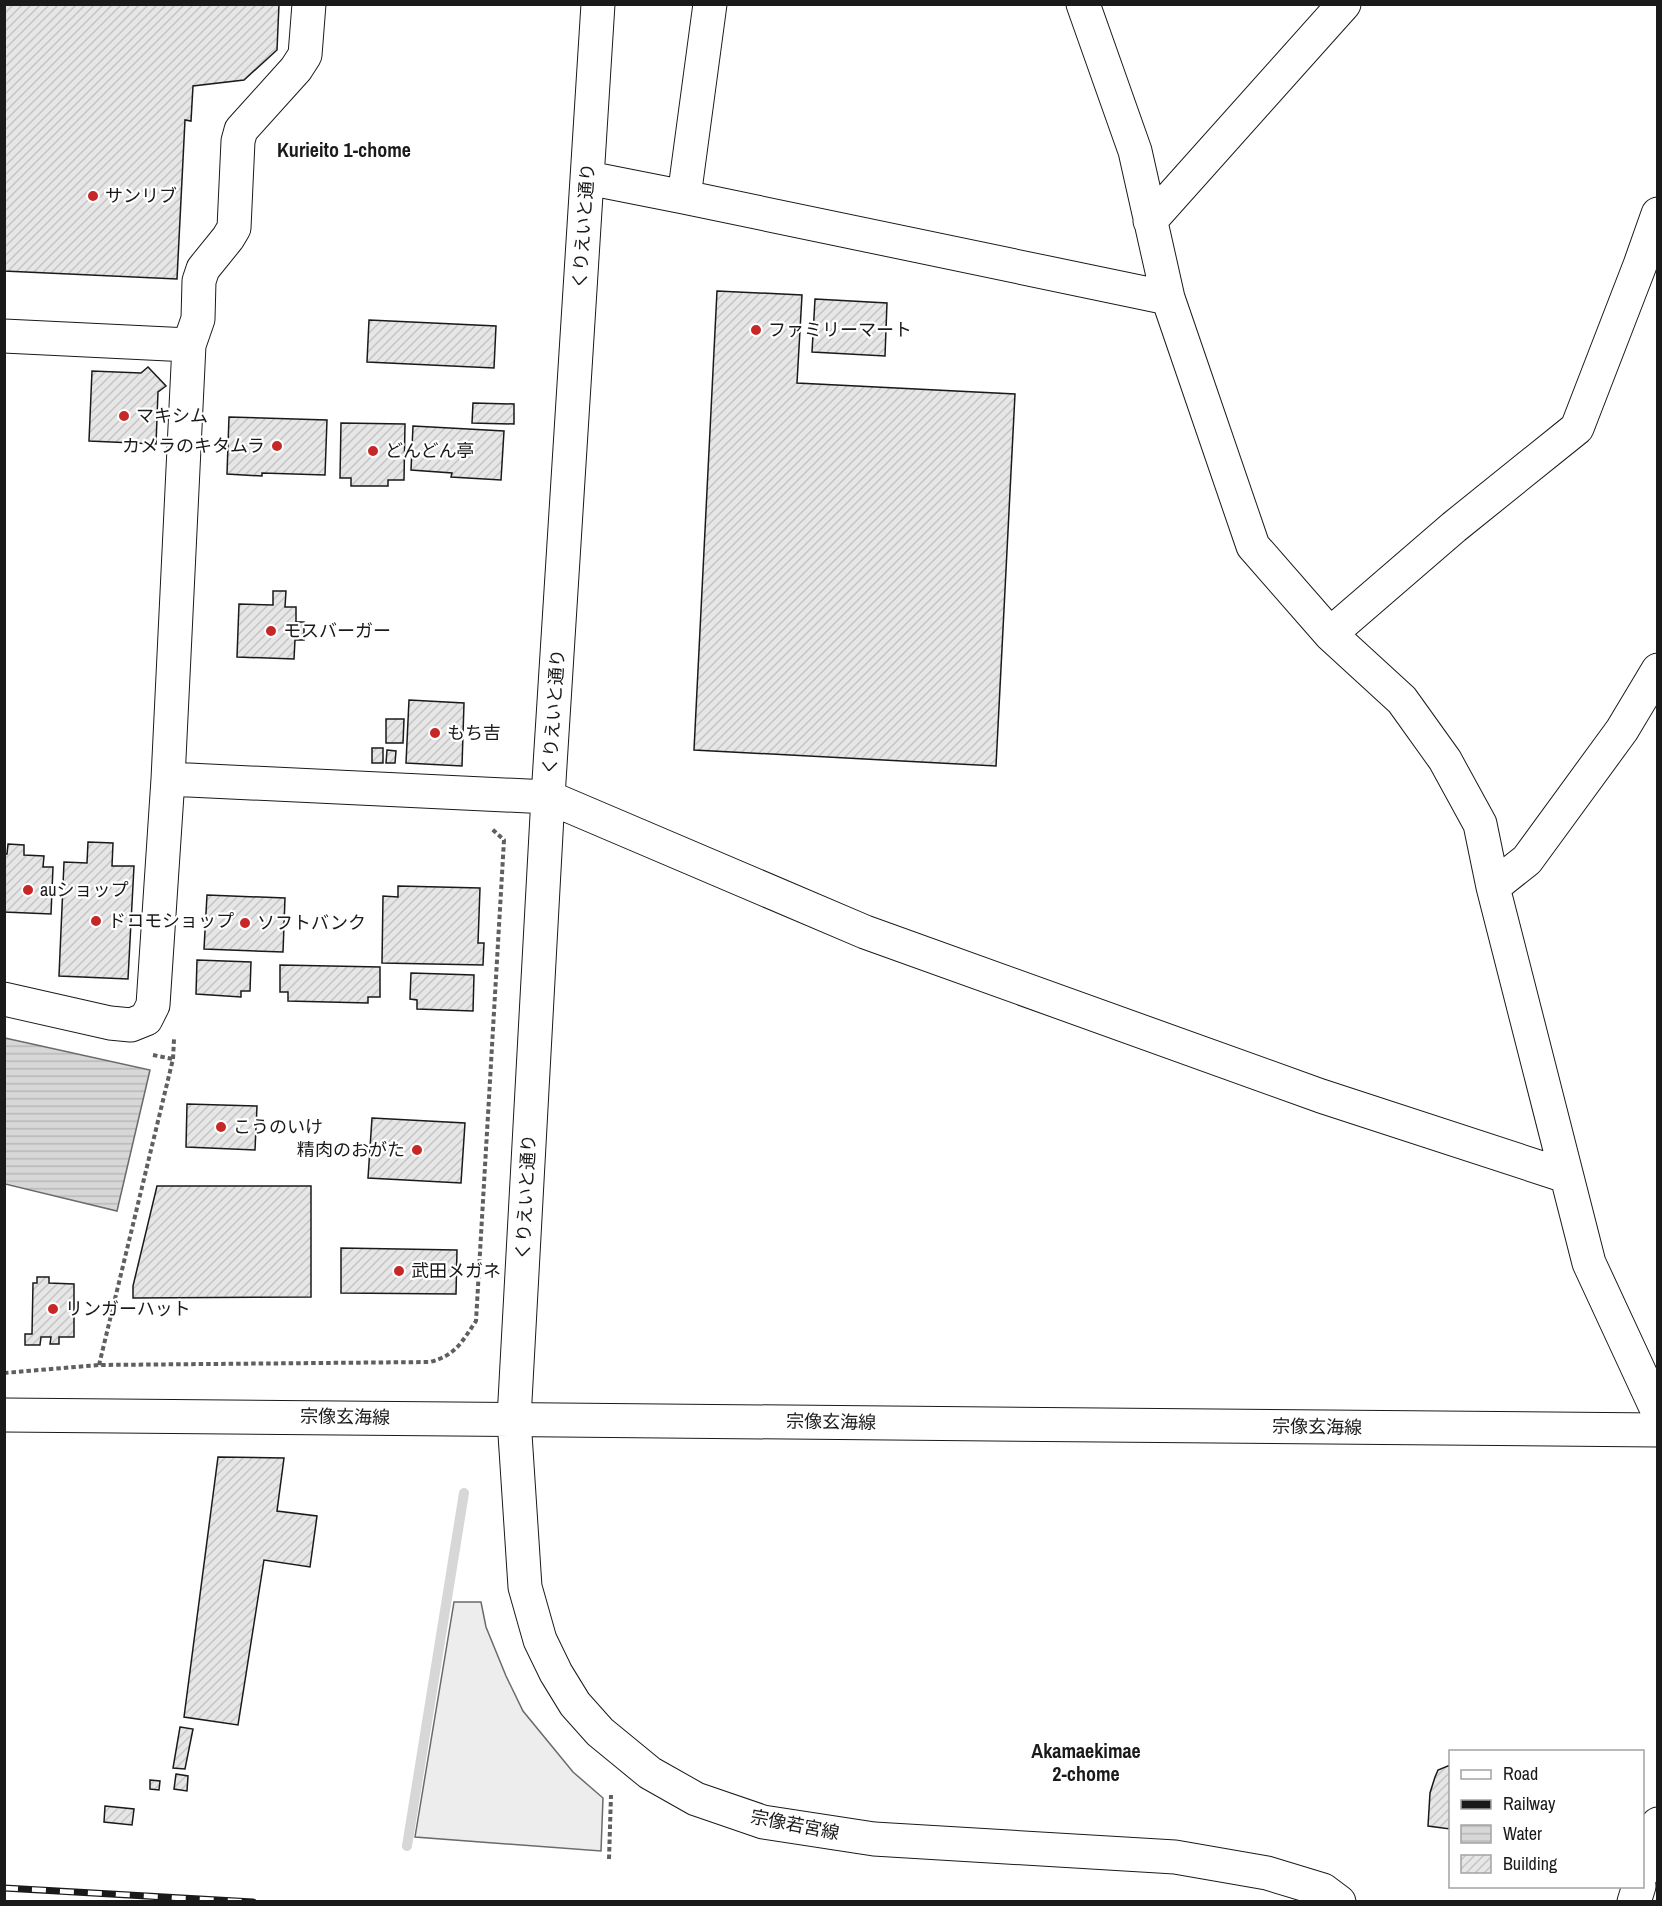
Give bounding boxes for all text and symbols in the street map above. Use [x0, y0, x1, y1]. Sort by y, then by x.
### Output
district label: Kurieito 1-chome [277, 136, 411, 163]
street label: くりえいと通り [567, 162, 600, 290]
place label: サンリブ [105, 183, 177, 208]
marker: サンリブ [86, 189, 100, 203]
place label: ファミリーマート [768, 317, 912, 342]
marker: ファミリーマート [749, 323, 763, 337]
place label: マキシム [136, 403, 208, 428]
marker: マキシム [117, 409, 131, 423]
place label: カメラのキタムラ [122, 433, 265, 458]
place label: どんどん亭 [385, 438, 474, 463]
marker: カメラのキタムラ [270, 439, 284, 453]
marker: どんどん亭 [366, 444, 380, 458]
place label: モスバーガー [283, 618, 391, 643]
marker: モスバーガー [264, 624, 278, 638]
street label: くりえいと通り [537, 648, 570, 776]
place label: もち吉 [447, 720, 501, 745]
marker: もち吉 [428, 726, 442, 740]
place label: auショップ [40, 877, 128, 902]
marker: auショップ [21, 883, 35, 897]
place label: ドコモショップ [108, 908, 234, 933]
place label: ソフトバンク [257, 910, 366, 935]
marker: ドコモショップ [89, 914, 103, 928]
marker: ソフトバンク [238, 916, 252, 930]
place label: こうのいけ [233, 1114, 323, 1139]
marker: こうのいけ [214, 1120, 228, 1134]
street label: くりえいと通り [510, 1133, 541, 1261]
place label: 精肉のおがた [297, 1137, 405, 1162]
marker: 精肉のおがた [410, 1143, 424, 1157]
place label: 武田メガネ [411, 1258, 501, 1283]
marker: 武田メガネ [392, 1264, 406, 1278]
place label: リンガーハット [65, 1296, 191, 1321]
marker: リンガーハット [46, 1302, 60, 1316]
street label: 宗像玄海線 [300, 1403, 390, 1430]
street label: 宗像玄海線 [786, 1408, 876, 1435]
street label: 宗像玄海線 [1272, 1413, 1362, 1440]
district label: Akamaekimae 2-chome [1031, 1737, 1141, 1787]
legend [1449, 1750, 1644, 1888]
text: Road [1503, 1761, 1538, 1786]
text: Railway [1503, 1791, 1556, 1816]
street label: 宗像若宮線 [749, 1804, 842, 1845]
text: Water [1503, 1821, 1542, 1846]
text: Building [1503, 1851, 1558, 1876]

